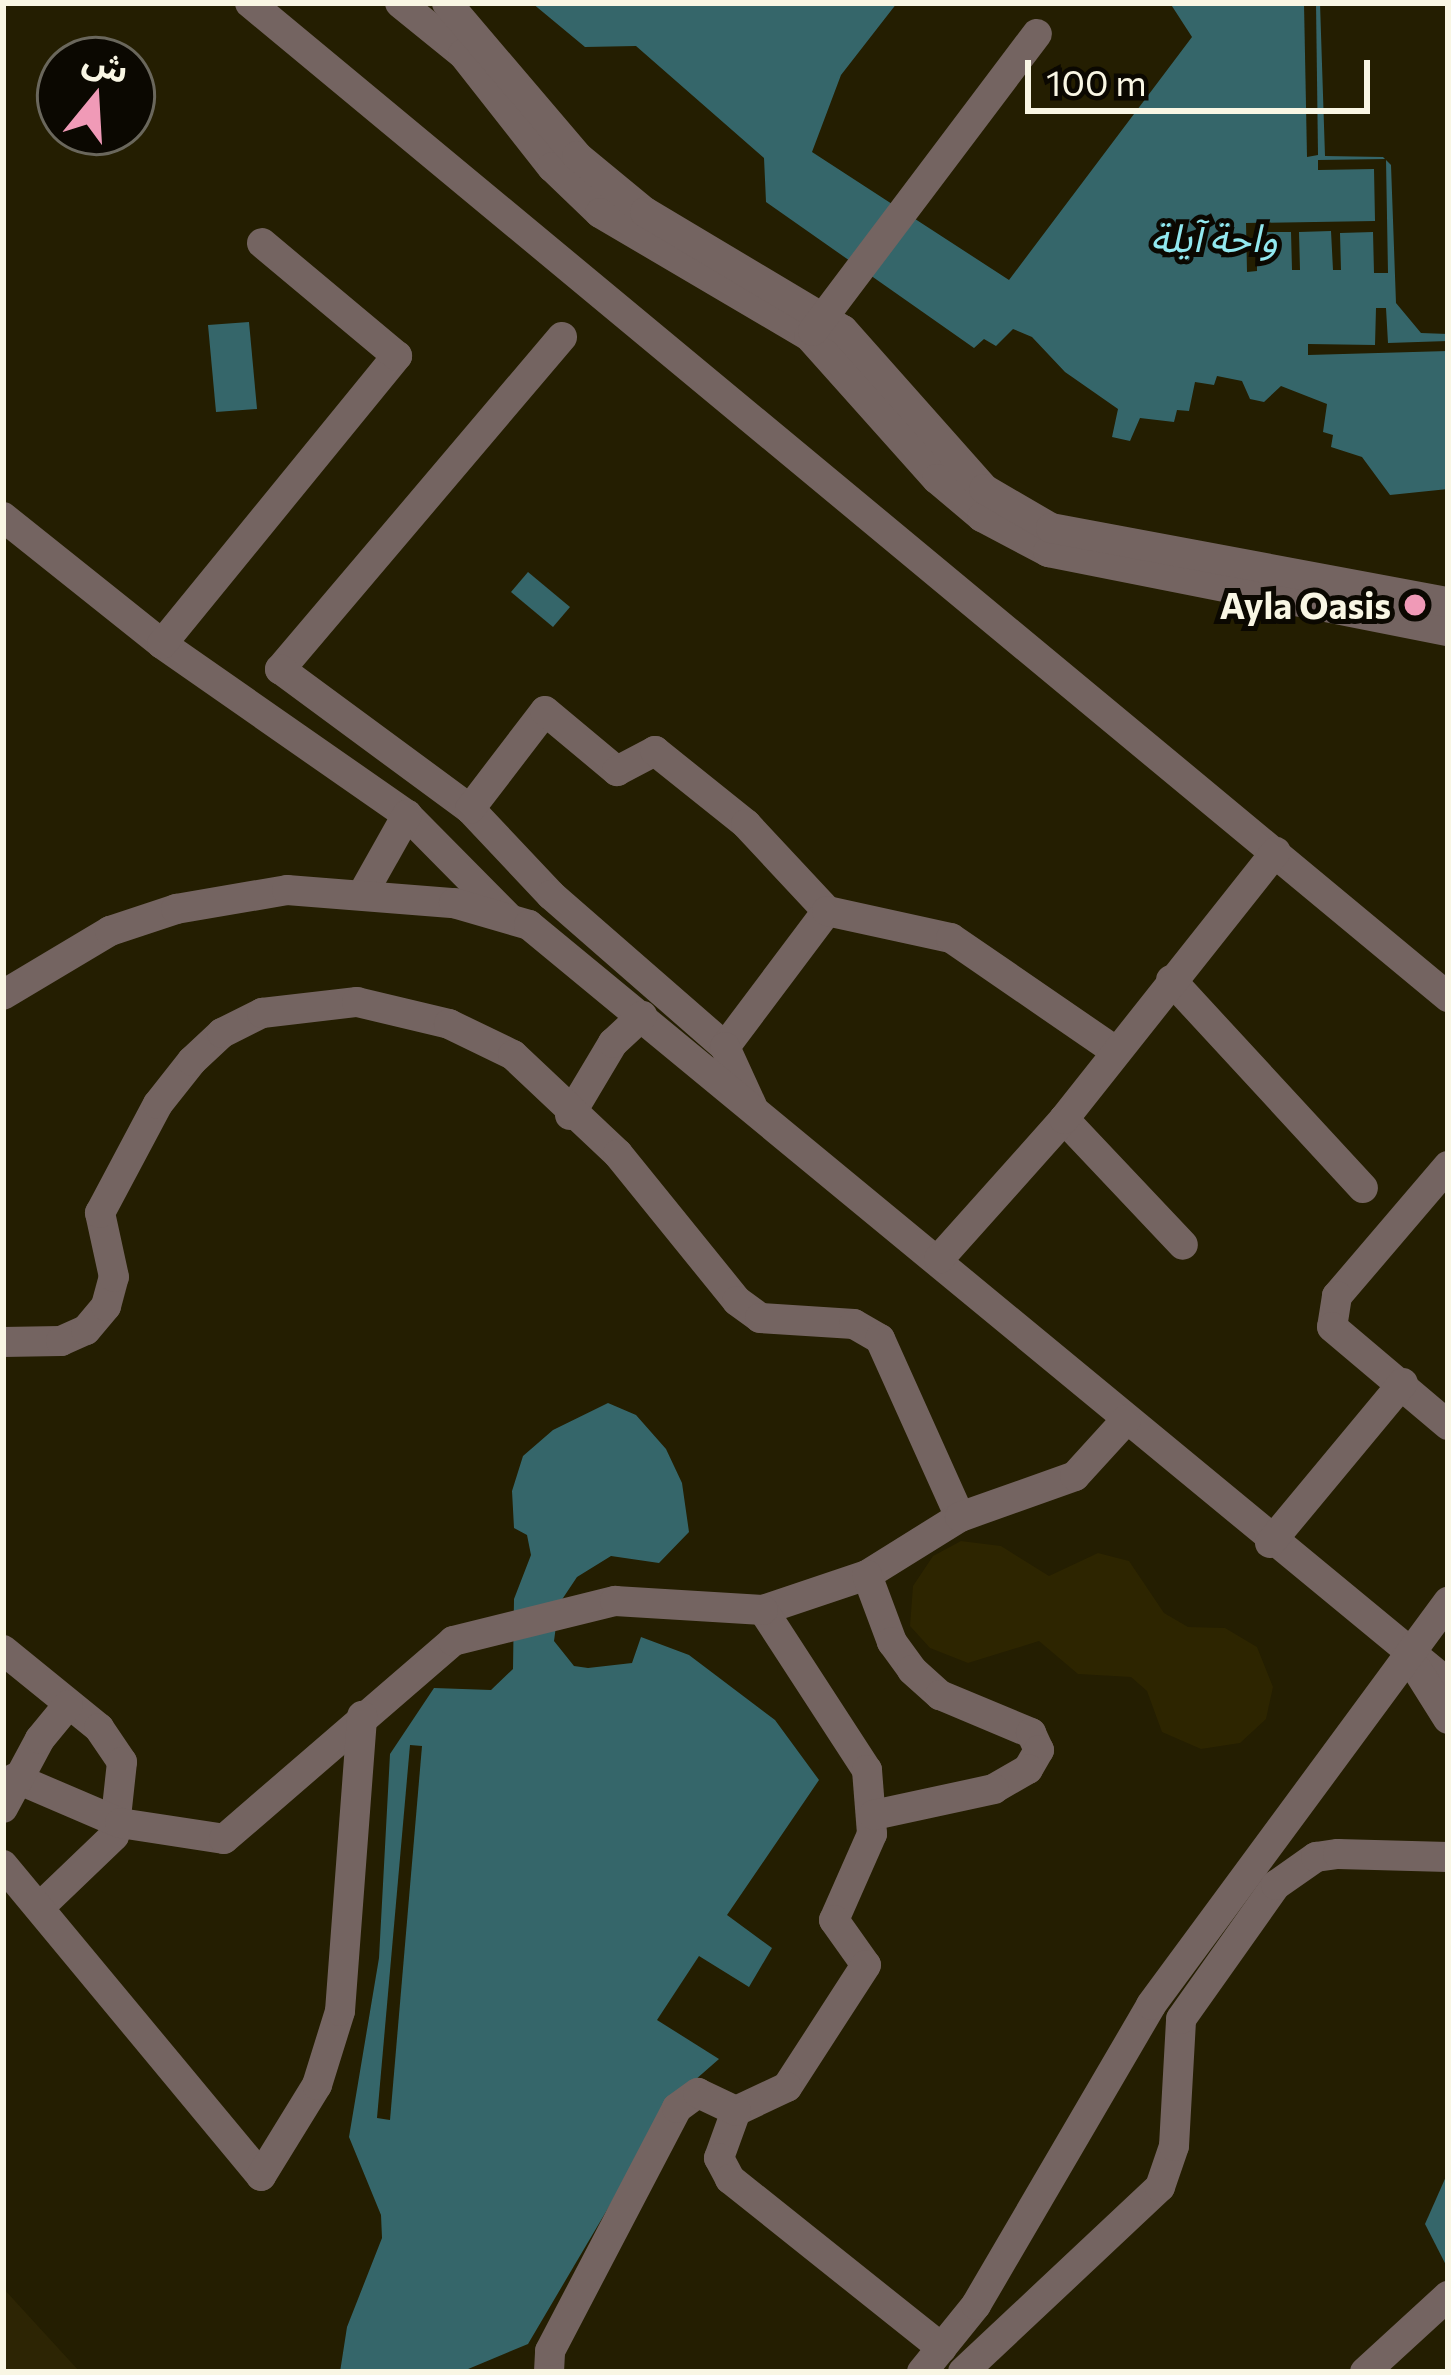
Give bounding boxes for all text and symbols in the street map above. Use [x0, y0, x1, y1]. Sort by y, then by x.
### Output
north arrow [36, 36, 156, 156]
scale bar [1031, 36, 1376, 110]
text: ش [79, 38, 134, 91]
text: 100 m [1046, 59, 1147, 103]
water label: واحة آيلة [1150, 213, 1278, 259]
place label: Ayla Oasis [1220, 583, 1391, 627]
marker: Ayla Oasis [1402, 592, 1428, 618]

